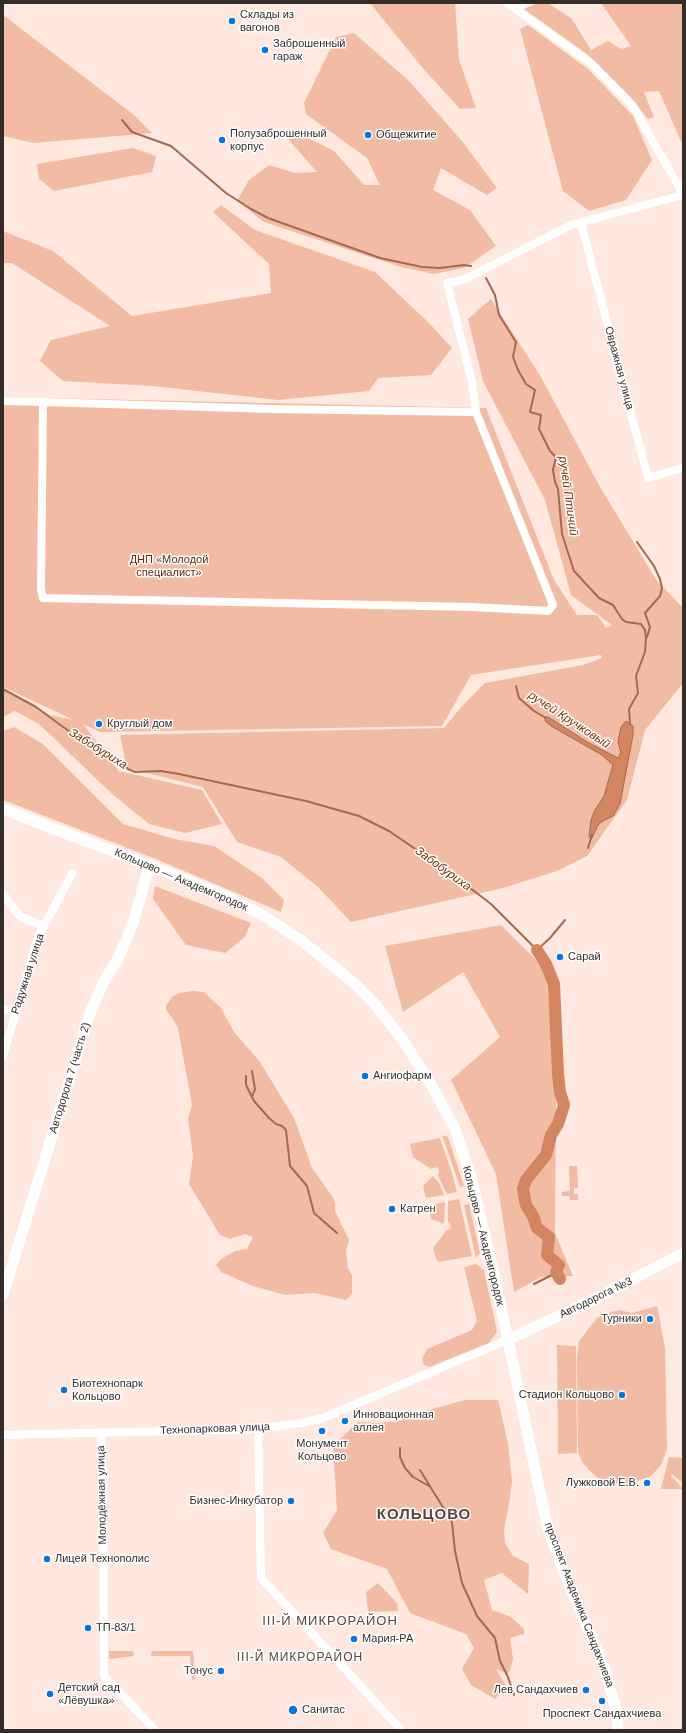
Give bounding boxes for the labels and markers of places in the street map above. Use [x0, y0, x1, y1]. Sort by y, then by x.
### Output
place label: Склады из вагонов [240, 8, 294, 34]
marker: Склады из вагонов [227, 16, 237, 26]
place label: Заброшенный гараж [273, 37, 345, 63]
marker: Заброшенный гараж [260, 45, 270, 55]
place label: Полузаброшенный корпус [230, 127, 327, 153]
place label: Общежитие [376, 128, 437, 142]
marker: Общежитие [363, 130, 373, 140]
marker: Полузаброшенный корпус [217, 135, 227, 145]
place label: Круглый дом [107, 717, 172, 731]
marker: Круглый дом [94, 719, 104, 729]
place label: Сарай [568, 950, 601, 964]
marker: Сарай [555, 952, 565, 962]
place label: Ангиофарм [373, 1069, 432, 1083]
marker: Ангиофарм [360, 1071, 370, 1081]
place label: Катрен [400, 1202, 436, 1216]
marker: Катрен [387, 1204, 397, 1214]
place label: Турники [601, 1312, 642, 1326]
marker: Турники [645, 1314, 655, 1324]
place label: Биотехнопарк Кольцово [72, 1377, 143, 1403]
marker: Биотехнопарк Кольцово [59, 1385, 69, 1395]
place label: Стадион Кольцово [519, 1388, 614, 1402]
marker: Стадион Кольцово [617, 1390, 627, 1400]
place label: Инновационная аллея [353, 1408, 434, 1434]
marker: Инновационная аллея [340, 1416, 350, 1426]
marker: Монумент Кольцово [317, 1426, 327, 1436]
place label: Монумент Кольцово [296, 1437, 348, 1463]
place label: Лужковой Е.В. [566, 1476, 639, 1490]
marker: Лужковой Е.В. [642, 1478, 652, 1488]
place label: Бизнес-Инкубатор [190, 1494, 283, 1508]
marker: Бизнес-Инкубатор [286, 1496, 296, 1506]
place label: Лицей Технополис [55, 1552, 149, 1566]
marker: Лицей Технополис [42, 1554, 52, 1564]
place label: ТП-83/1 [96, 1621, 136, 1635]
marker: ТП-83/1 [83, 1623, 93, 1633]
place label: Мария-РА [362, 1632, 413, 1646]
marker: Мария-РА [349, 1634, 359, 1644]
place label: Тонус [184, 1664, 213, 1678]
marker: Тонус [216, 1666, 226, 1676]
place label: Детский сад «Лёвушка» [58, 1681, 120, 1707]
place label: Лев Сандахчиев [494, 1683, 578, 1697]
marker: Лев Сандахчиев [581, 1685, 591, 1695]
marker: Детский сад «Лёвушка» [45, 1689, 55, 1699]
marker: Проспект Сандахчиева [597, 1696, 607, 1706]
place label: Санитас [302, 1703, 345, 1717]
marker: Санитас [287, 1704, 299, 1716]
place label: Проспект Сандахчиева [543, 1707, 661, 1721]

